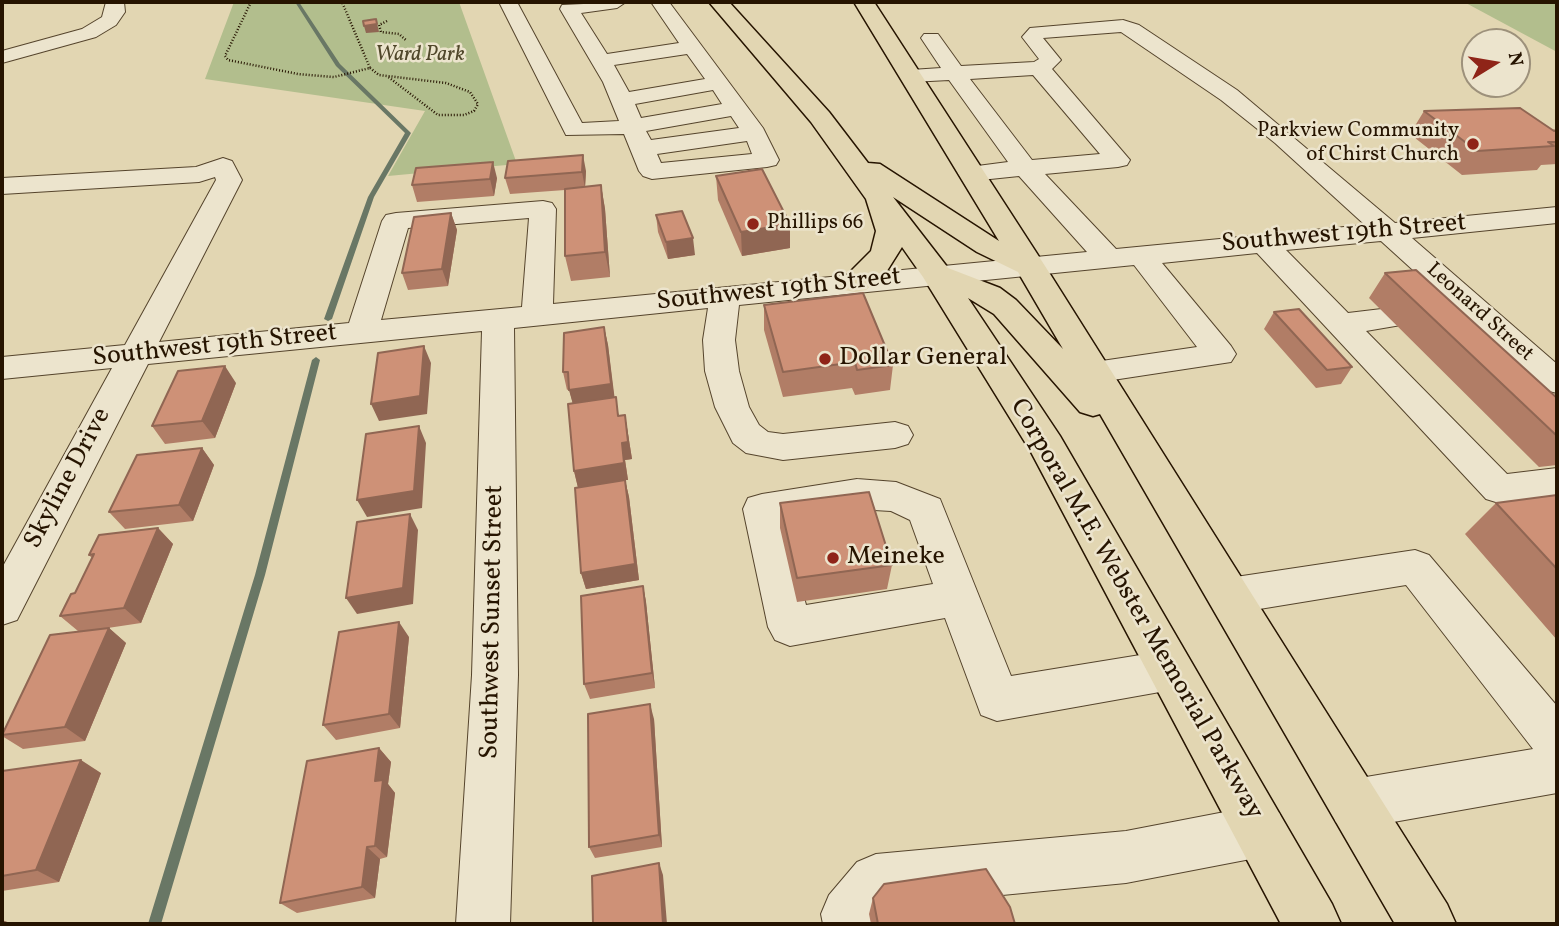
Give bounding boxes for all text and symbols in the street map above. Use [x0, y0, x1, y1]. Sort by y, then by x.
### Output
north arrow [1461, 28, 1531, 98]
park label: Ward Park [375, 43, 465, 69]
text: N [1501, 50, 1529, 69]
place label: Parkview Community of Chirst Church [1257, 119, 1459, 169]
marker: Parkview Community of Chirst Church [1465, 136, 1481, 152]
street label: Southwest 19th Street [1220, 209, 1468, 261]
place label: Phillips 66 [767, 211, 863, 237]
marker: Phillips 66 [745, 216, 761, 232]
street label: Leonard Street [1420, 258, 1538, 368]
street label: Southwest 19th Street [655, 263, 903, 319]
street label: Southwest 19th Street [91, 319, 339, 375]
place label: Dollar General [839, 343, 1007, 375]
marker: Dollar General [817, 351, 833, 367]
street label: Corporal M.E. Webster Memorial Parkway [1001, 394, 1269, 826]
street label: Skyline Drive [19, 403, 119, 555]
street label: Southwest Sunset Street [476, 484, 512, 760]
place label: Meineke [847, 542, 945, 574]
marker: Meineke [825, 550, 841, 566]

